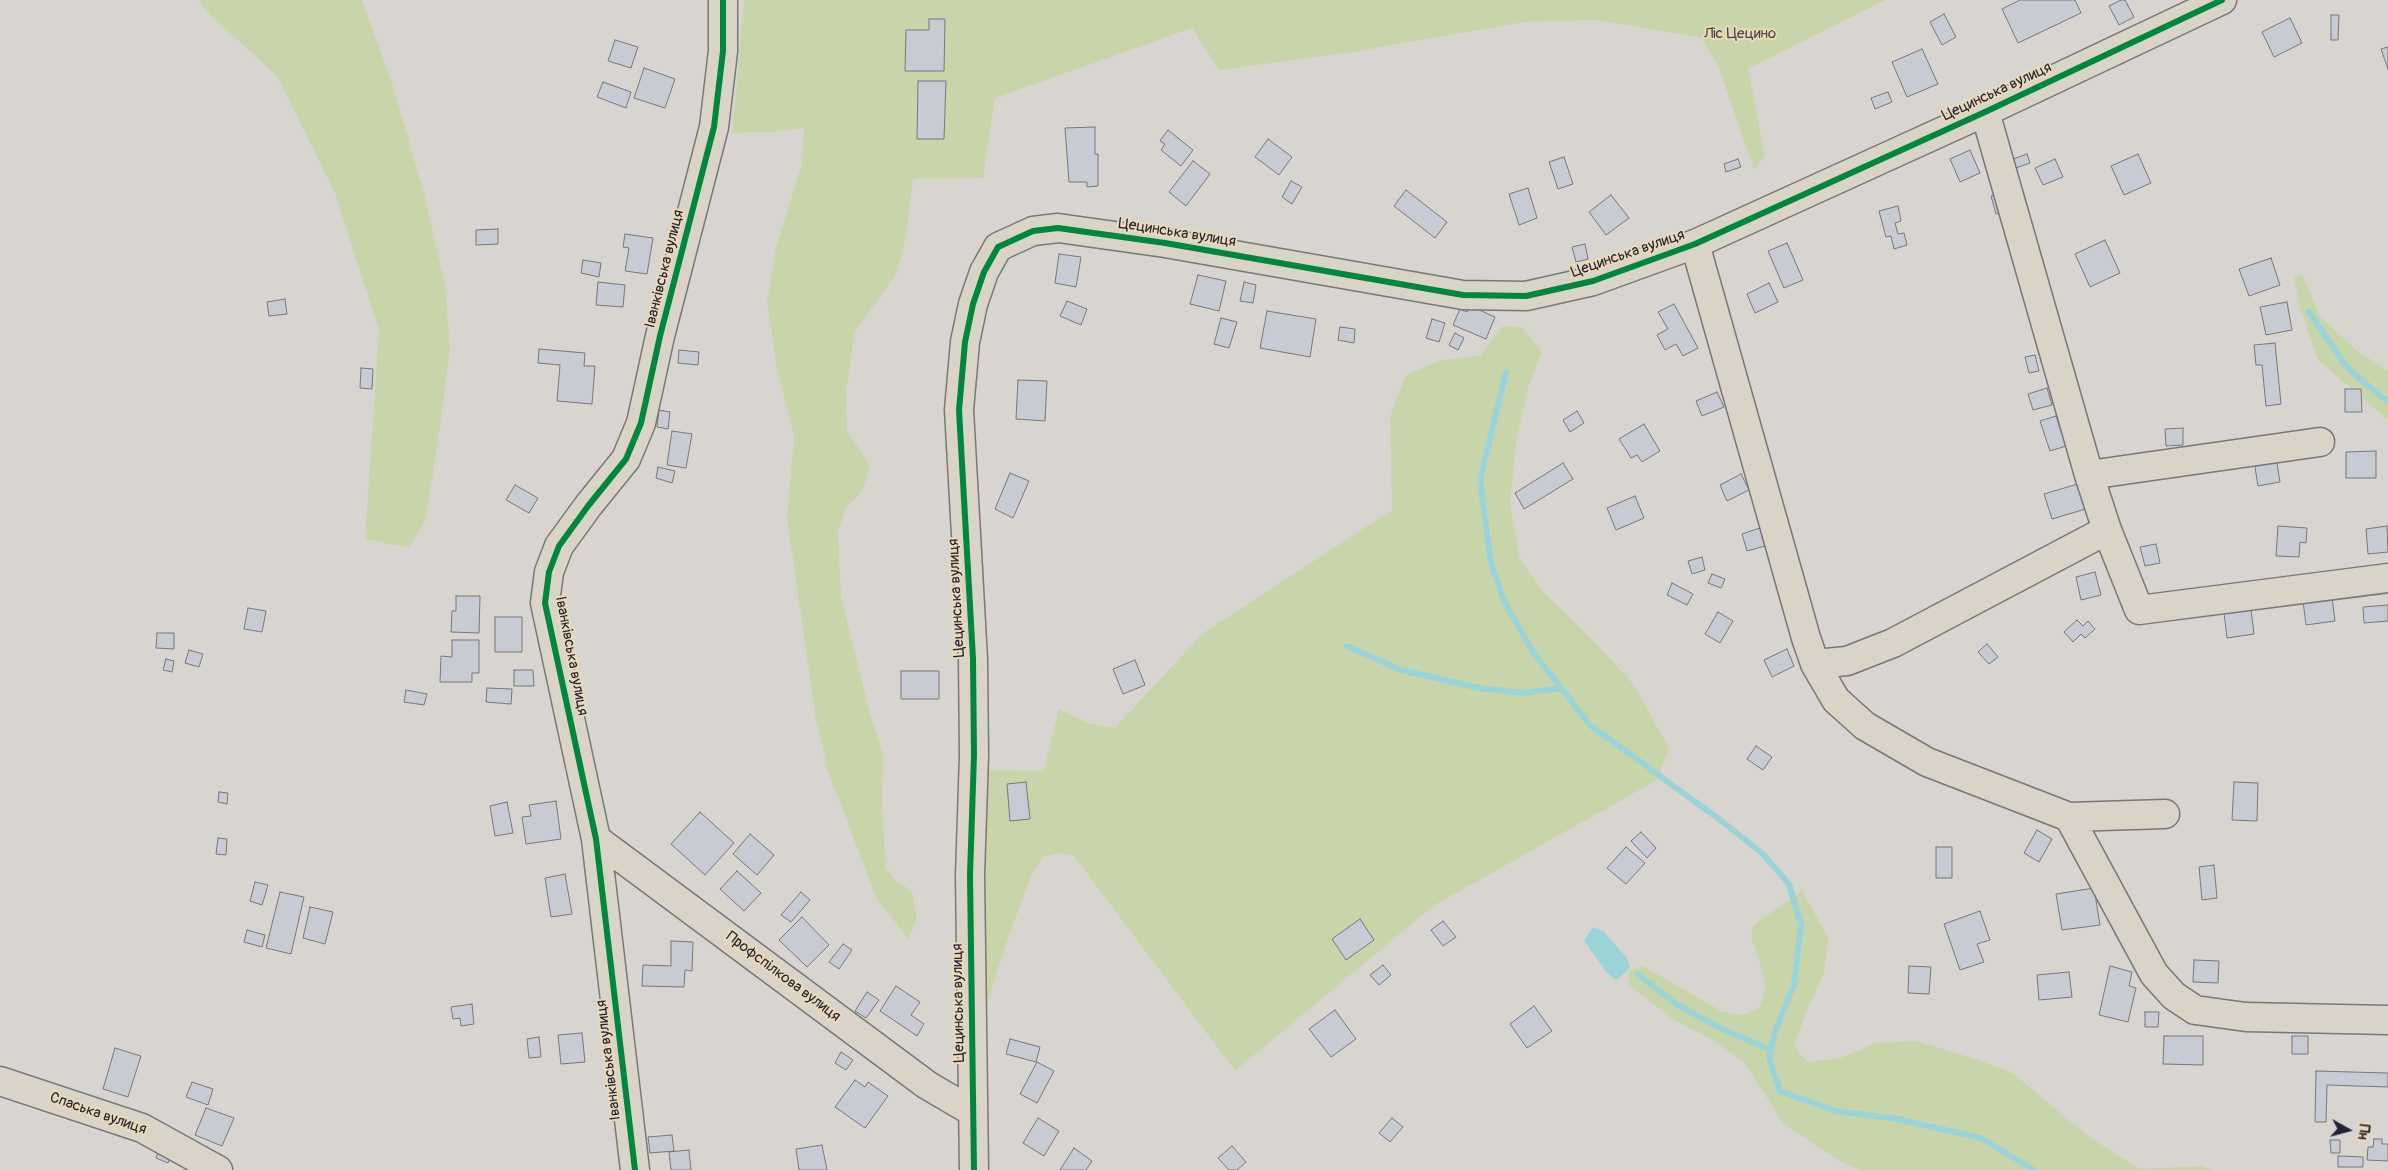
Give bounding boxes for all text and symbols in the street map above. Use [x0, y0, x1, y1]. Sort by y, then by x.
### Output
park label: Ліс Цецино [1704, 25, 1776, 43]
street label: Цецинська вулиця [1939, 59, 2055, 125]
street label: Іванківська вулиця [642, 208, 688, 330]
street label: Цецинська вулиця [1117, 215, 1237, 251]
street label: Цецинська вулиця [1569, 226, 1687, 282]
street label: Цецинська вулиця [945, 538, 969, 658]
street label: Іванківська вулиця [551, 595, 591, 717]
street label: Профспілкова вулиця [722, 928, 844, 1026]
street label: Цецинська вулиця [949, 943, 969, 1063]
street label: Іванківська вулиця [593, 999, 625, 1121]
street label: Спаська вулиця [47, 1089, 149, 1139]
north arrow [2323, 1105, 2373, 1155]
text: Пн [2354, 1123, 2373, 1141]

